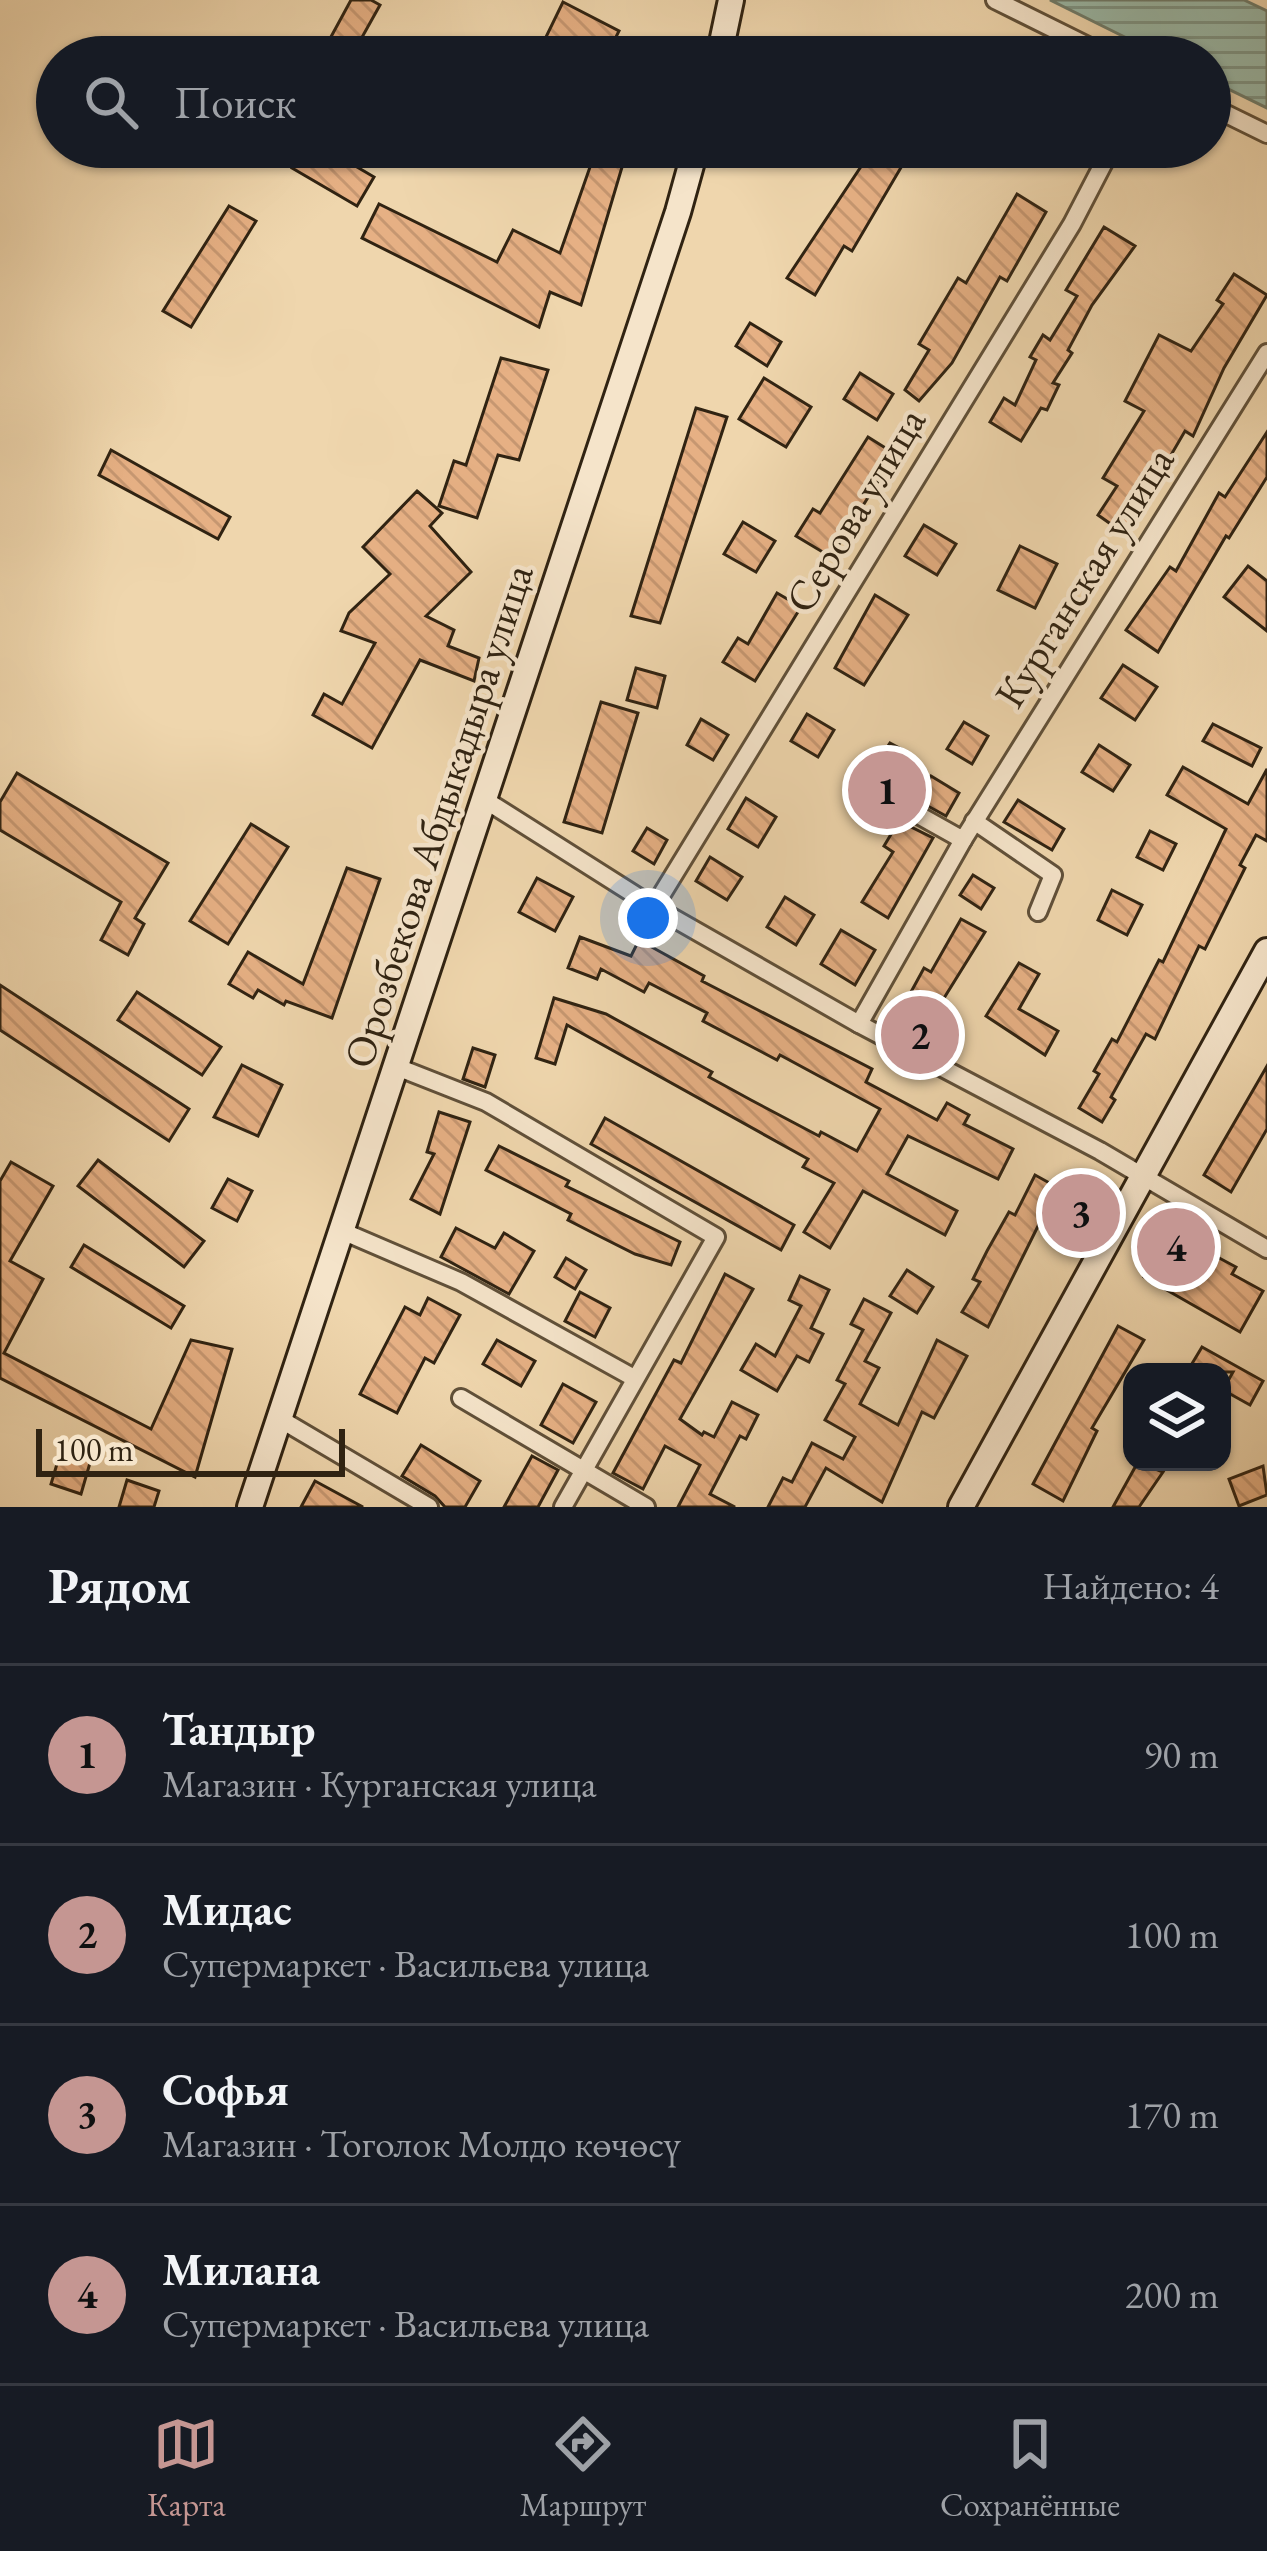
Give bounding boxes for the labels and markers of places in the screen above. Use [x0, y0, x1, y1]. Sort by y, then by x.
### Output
pin: 1 [848, 745, 926, 835]
pin: 2 [881, 990, 959, 1080]
pin: 3 [1042, 1168, 1120, 1258]
pin: 4 [1137, 1202, 1215, 1292]

